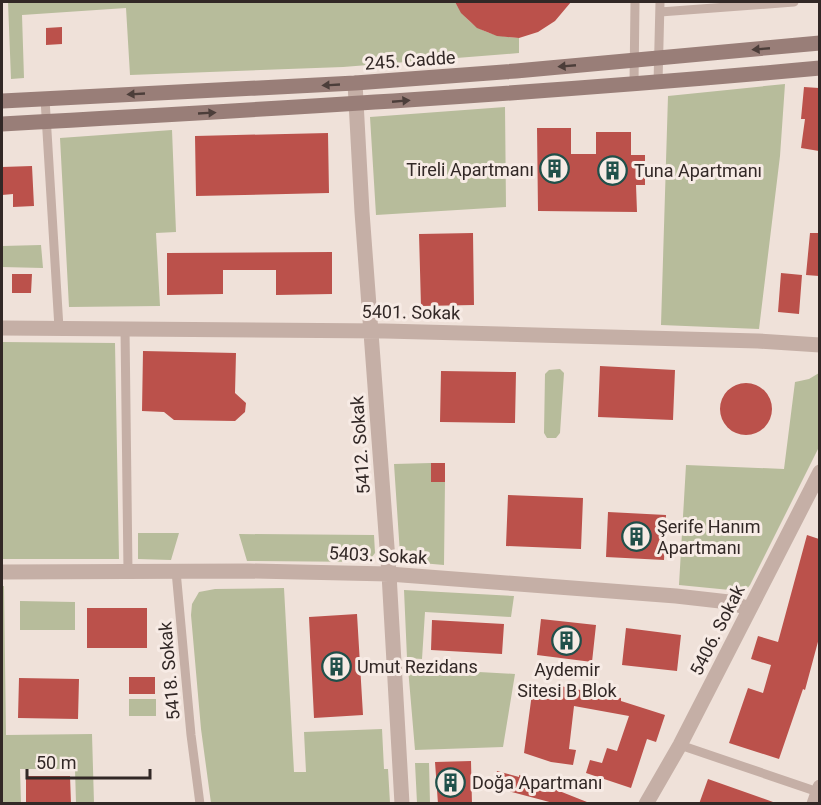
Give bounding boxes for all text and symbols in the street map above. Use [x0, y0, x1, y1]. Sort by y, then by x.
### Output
one-way arrow [752, 44, 771, 53]
street label: 245. Cadde [364, 46, 456, 74]
one-way arrow [558, 61, 577, 71]
one-way arrow [321, 80, 340, 89]
one-way arrow [127, 90, 146, 99]
one-way arrow [392, 96, 411, 106]
one-way arrow [197, 108, 216, 118]
building icon: Tireli Apartmanı [539, 153, 571, 185]
building icon: Tuna Apartmanı [597, 154, 629, 186]
place label: Tireli Apartmanı [406, 159, 534, 180]
place label: Tuna Apartmanı [634, 160, 762, 181]
street label: 5401. Sokak [361, 301, 461, 323]
street label: 5412. Sokak [346, 394, 374, 495]
place label: Şerife Hanım Apartmanı [657, 516, 761, 558]
building icon: Şerife Hanım Apartmanı [620, 520, 652, 552]
street label: 5403. Sokak [328, 542, 429, 568]
street label: 5406. Sokak [685, 580, 749, 679]
street label: 5418. Sokak [154, 620, 184, 721]
building icon: Aydemir Sitesi B Blok [551, 624, 583, 656]
building icon: Umut Rezidans [320, 650, 352, 682]
place label: Umut Rezidans [357, 656, 478, 677]
place label: Aydemir Sitesi B Blok [517, 659, 618, 701]
scale bar [27, 742, 150, 780]
text: 50 m [36, 752, 76, 773]
building icon: Doğa Apartmanı [435, 766, 467, 798]
place label: Doğa Apartmanı [472, 772, 602, 793]

